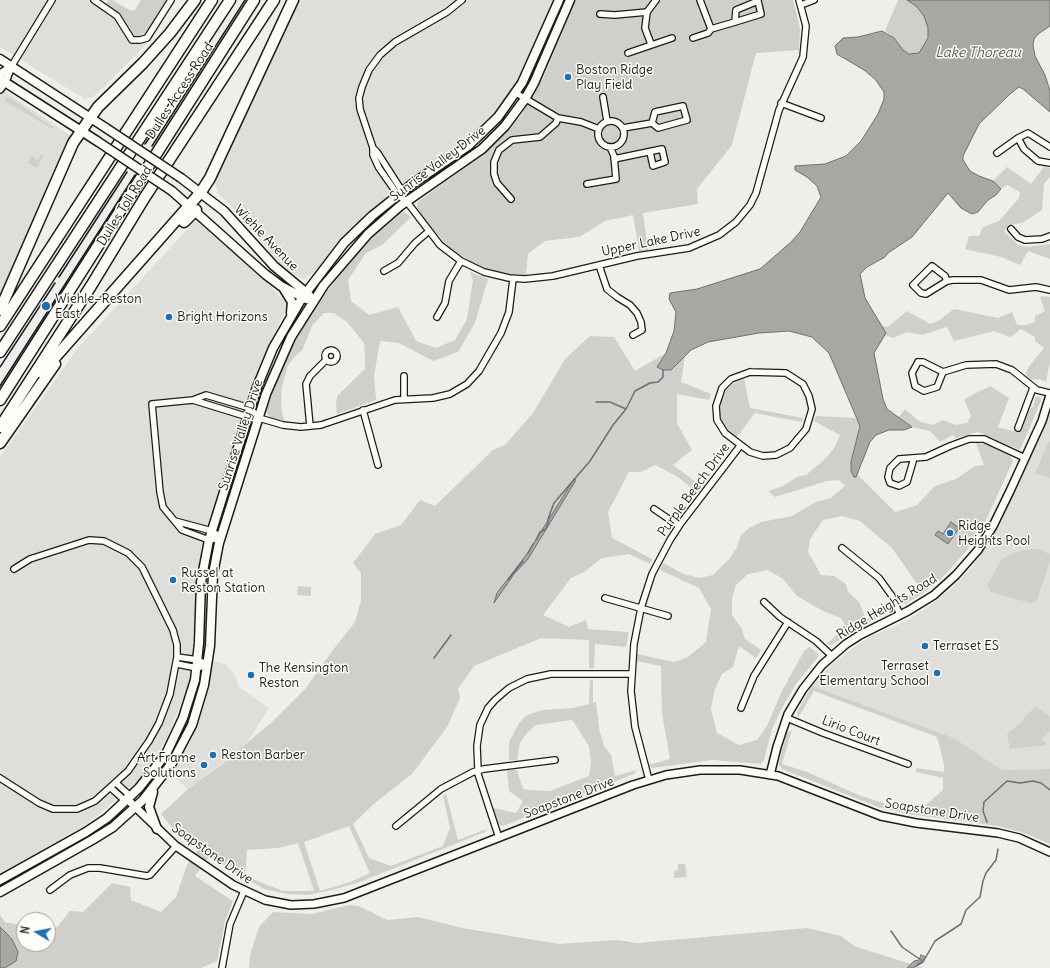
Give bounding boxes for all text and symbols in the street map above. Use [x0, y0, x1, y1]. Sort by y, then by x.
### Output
street label: Dulles Access Road [143, 40, 217, 142]
water label: Lake Thoreau [935, 45, 1021, 61]
place label: Boston Ridge Play Field [576, 62, 653, 93]
marker: Boston Ridge Play Field [563, 72, 573, 82]
street label: Sunrise Valley Drive [387, 123, 489, 205]
street label: Dulles Toll Road [94, 163, 156, 249]
street label: Wiehle Avenue [231, 202, 301, 274]
street label: Upper Lake Drive [600, 224, 702, 260]
place label: Wiehle–Reston East [55, 291, 142, 322]
marker: Wiehle–Reston East [40, 300, 52, 312]
place label: Bright Horizons [177, 309, 268, 325]
marker: Bright Horizons [164, 312, 174, 322]
street label: Sunrise Valley Drive [216, 378, 266, 492]
street label: Purple Beech Drive [655, 440, 733, 540]
place label: Ridge Heights Pool [958, 518, 1030, 549]
marker: Ridge Heights Pool [945, 528, 955, 538]
place label: Russel at Reston Station [181, 565, 265, 596]
street label: Ridge Heights Road [834, 571, 940, 643]
marker: Russel at Reston Station [168, 575, 178, 585]
place label: Terraset ES [933, 638, 999, 654]
marker: Terraset ES [920, 641, 930, 651]
place label: Terraset Elementary School [819, 658, 929, 689]
place label: The Kensington Reston [259, 660, 348, 691]
marker: Terraset Elementary School [932, 668, 942, 678]
marker: The Kensington Reston [246, 670, 256, 680]
street label: Lirio Court [819, 713, 883, 749]
place label: Reston Barber [221, 747, 305, 763]
place label: Art Frame Solutions [137, 750, 196, 781]
marker: Reston Barber [208, 750, 218, 760]
marker: Art Frame Solutions [199, 760, 209, 770]
street label: Soapstone Drive [522, 774, 616, 822]
street label: Soapstone Drive [884, 796, 980, 826]
street label: Soapstone Drive [168, 820, 256, 888]
north arrow [16, 912, 56, 952]
text: N [18, 925, 33, 935]

